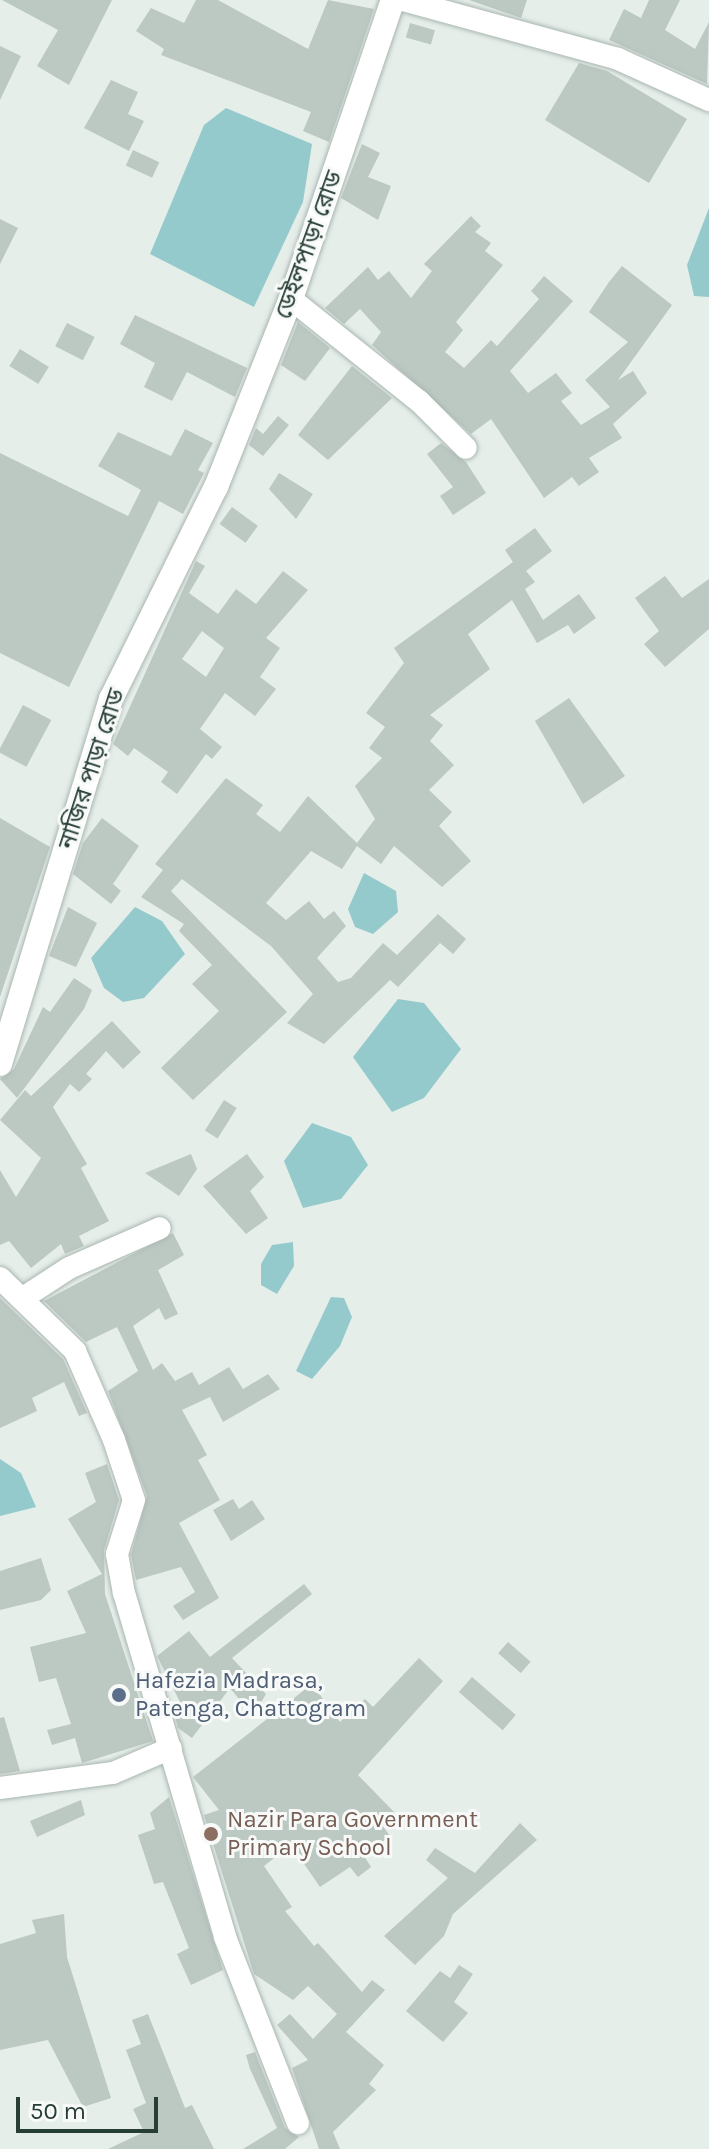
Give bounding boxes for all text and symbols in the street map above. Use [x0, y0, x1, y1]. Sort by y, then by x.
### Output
street label: ডেইলপাড়া রোড [269, 167, 349, 323]
street label: নাজির পাড়া রোড [52, 685, 132, 853]
place label: Hafezia Madrasa, Patenga, Chattogram [135, 1667, 366, 1723]
marker: Hafezia Madrasa, Patenga, Chattogram [110, 1686, 128, 1704]
place label: Nazir Para Government Primary School [227, 1806, 478, 1862]
marker: Nazir Para Government Primary School [202, 1825, 220, 1843]
scale bar [20, 2081, 162, 2131]
text: 50 m [30, 2097, 86, 2125]

